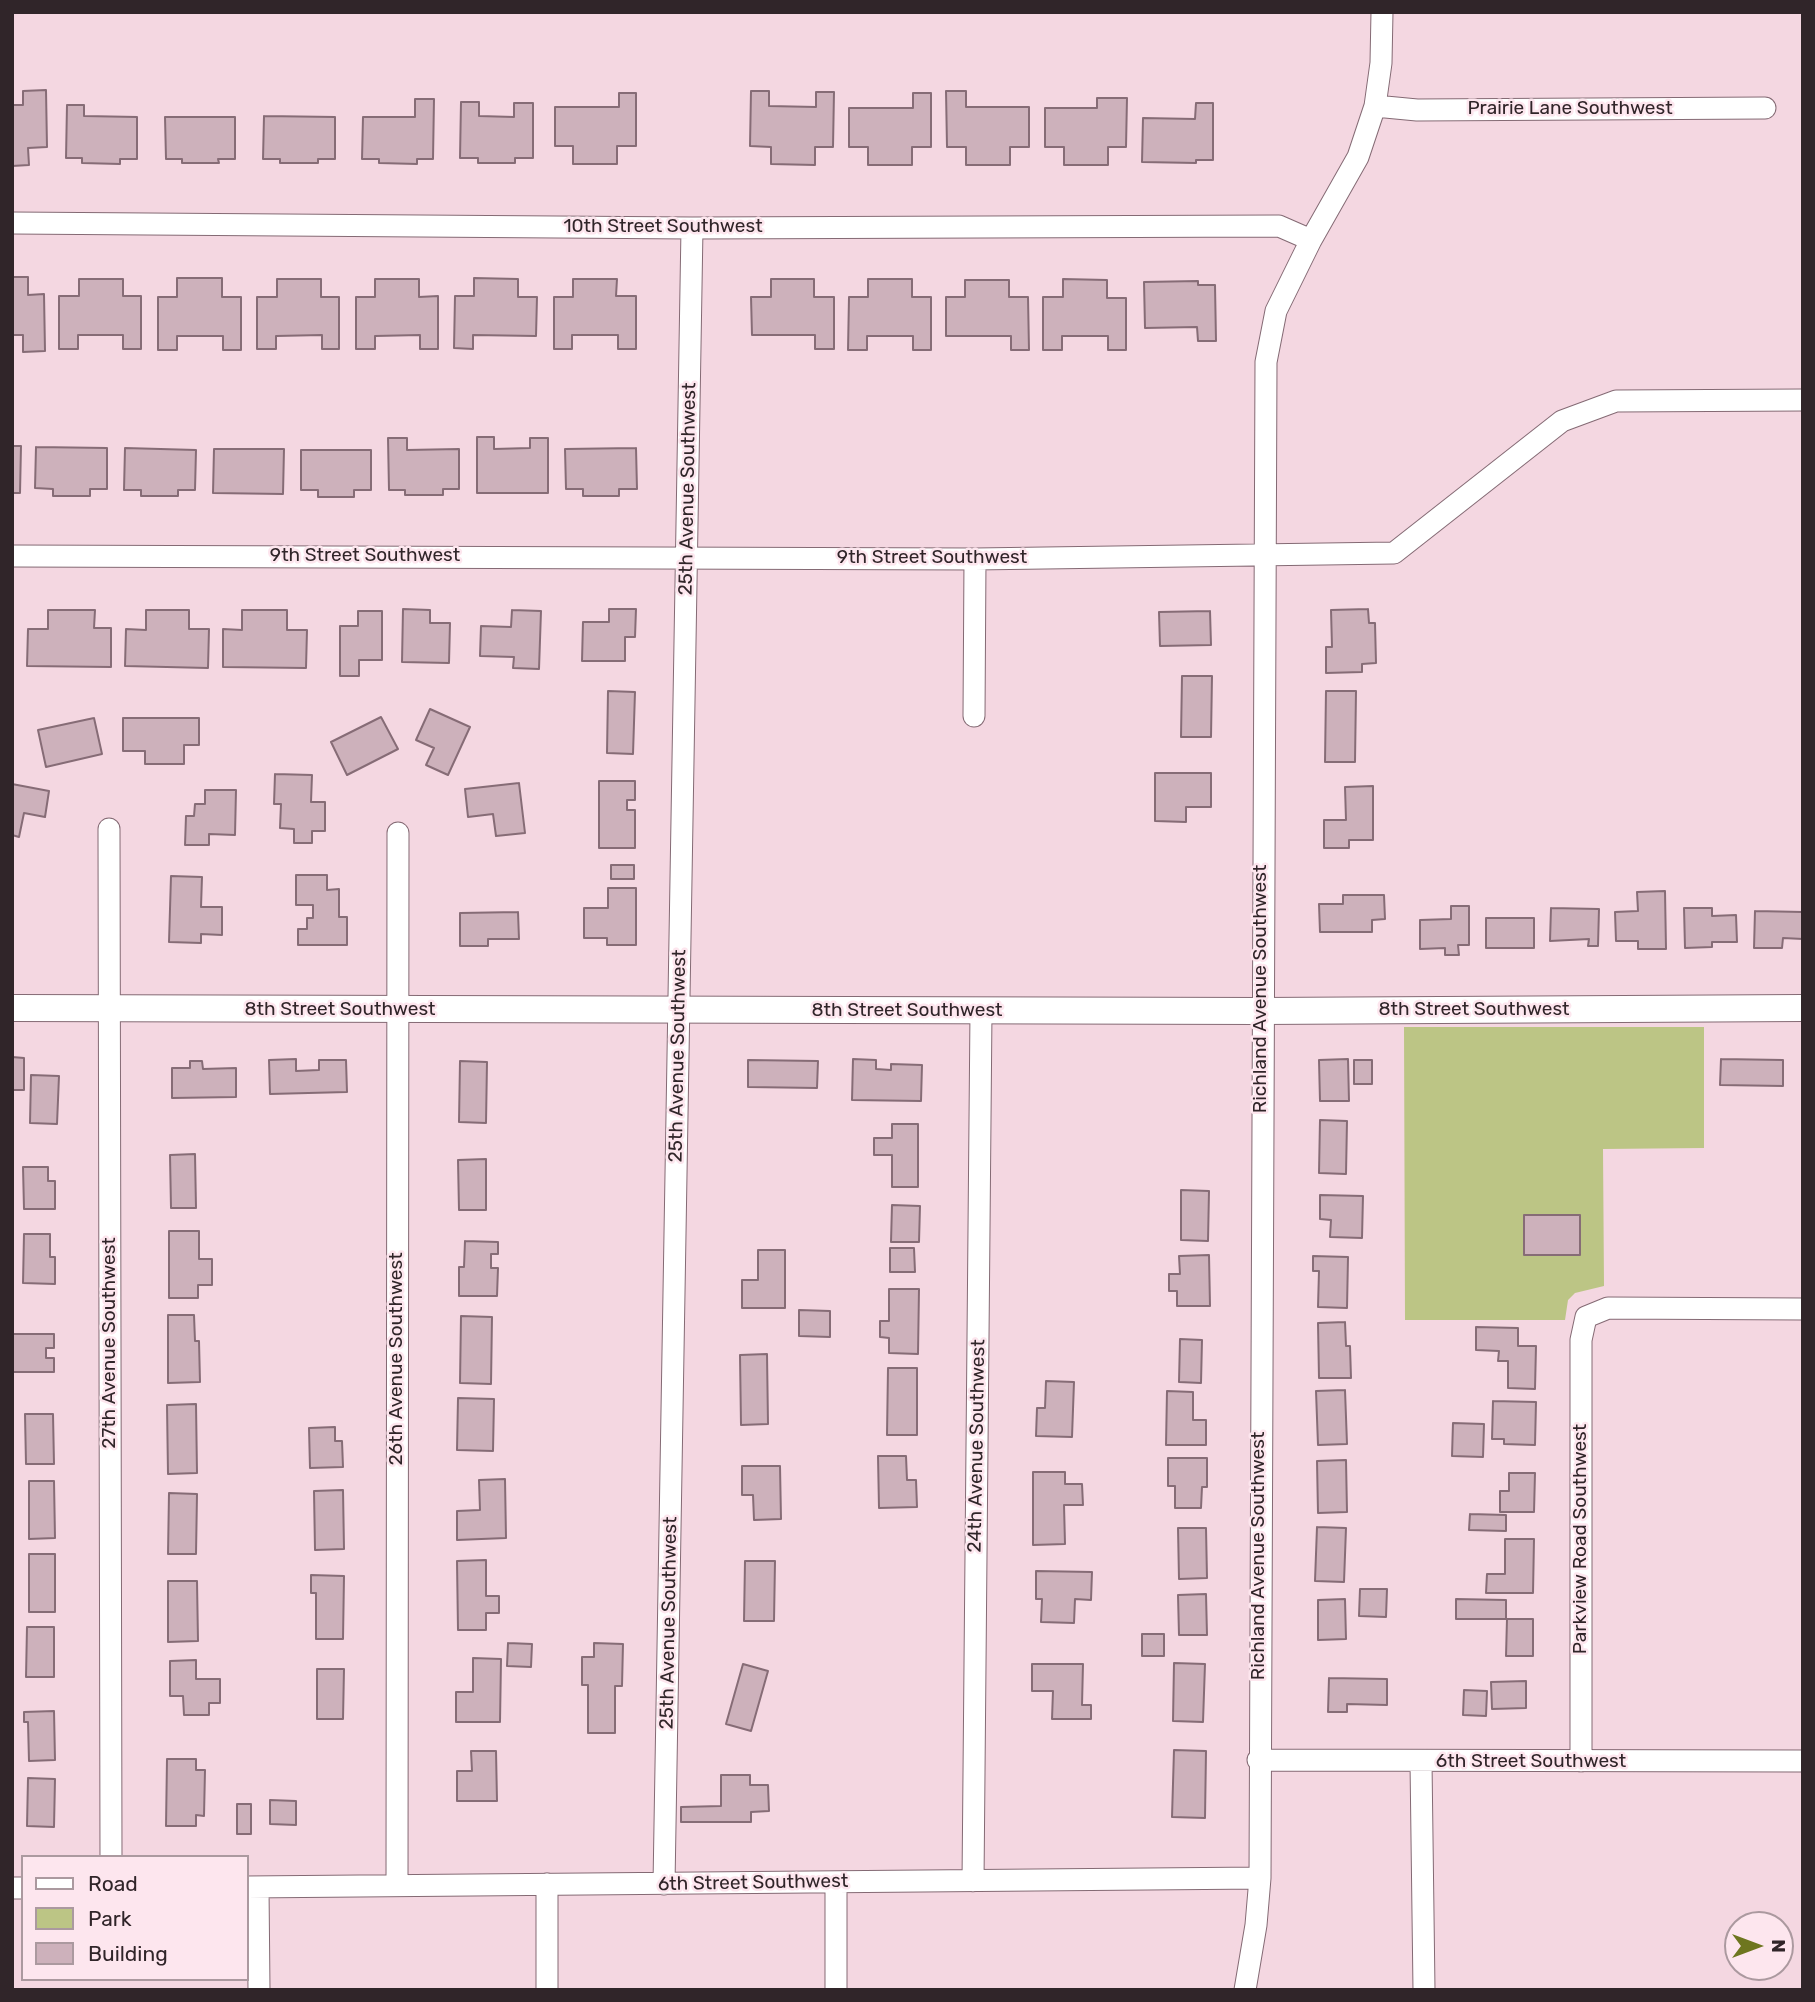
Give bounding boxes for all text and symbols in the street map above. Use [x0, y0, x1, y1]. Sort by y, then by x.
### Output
street label: Prairie Lane Southwest [1467, 98, 1673, 120]
street label: 10th Street Southwest [563, 216, 763, 238]
street label: 25th Avenue Southwest [675, 382, 701, 596]
street label: 9th Street Southwest [270, 545, 460, 567]
street label: 9th Street Southwest [837, 547, 1027, 569]
street label: Richland Avenue Southwest [1250, 865, 1272, 1113]
street label: 25th Avenue Southwest [665, 949, 691, 1163]
street label: 8th Street Southwest [244, 999, 436, 1021]
street label: 8th Street Southwest [1378, 999, 1570, 1021]
street label: 8th Street Southwest [811, 1000, 1003, 1022]
street label: 27th Avenue Southwest [99, 1237, 121, 1449]
street label: 26th Avenue Southwest [386, 1252, 408, 1466]
street label: 24th Avenue Southwest [964, 1339, 990, 1553]
street label: Parkview Road Southwest [1570, 1424, 1592, 1654]
street label: Richland Avenue Southwest [1248, 1432, 1270, 1680]
street label: 25th Avenue Southwest [656, 1516, 682, 1730]
street label: 6th Street Southwest [1436, 1751, 1626, 1773]
legend [21, 1855, 248, 1981]
street label: 6th Street Southwest [658, 1870, 848, 1896]
text: Road [88, 1871, 138, 1896]
text: Park [88, 1906, 132, 1931]
north arrow [1724, 1911, 1794, 1981]
text: N [1767, 1939, 1790, 1953]
text: Building [88, 1941, 168, 1966]

